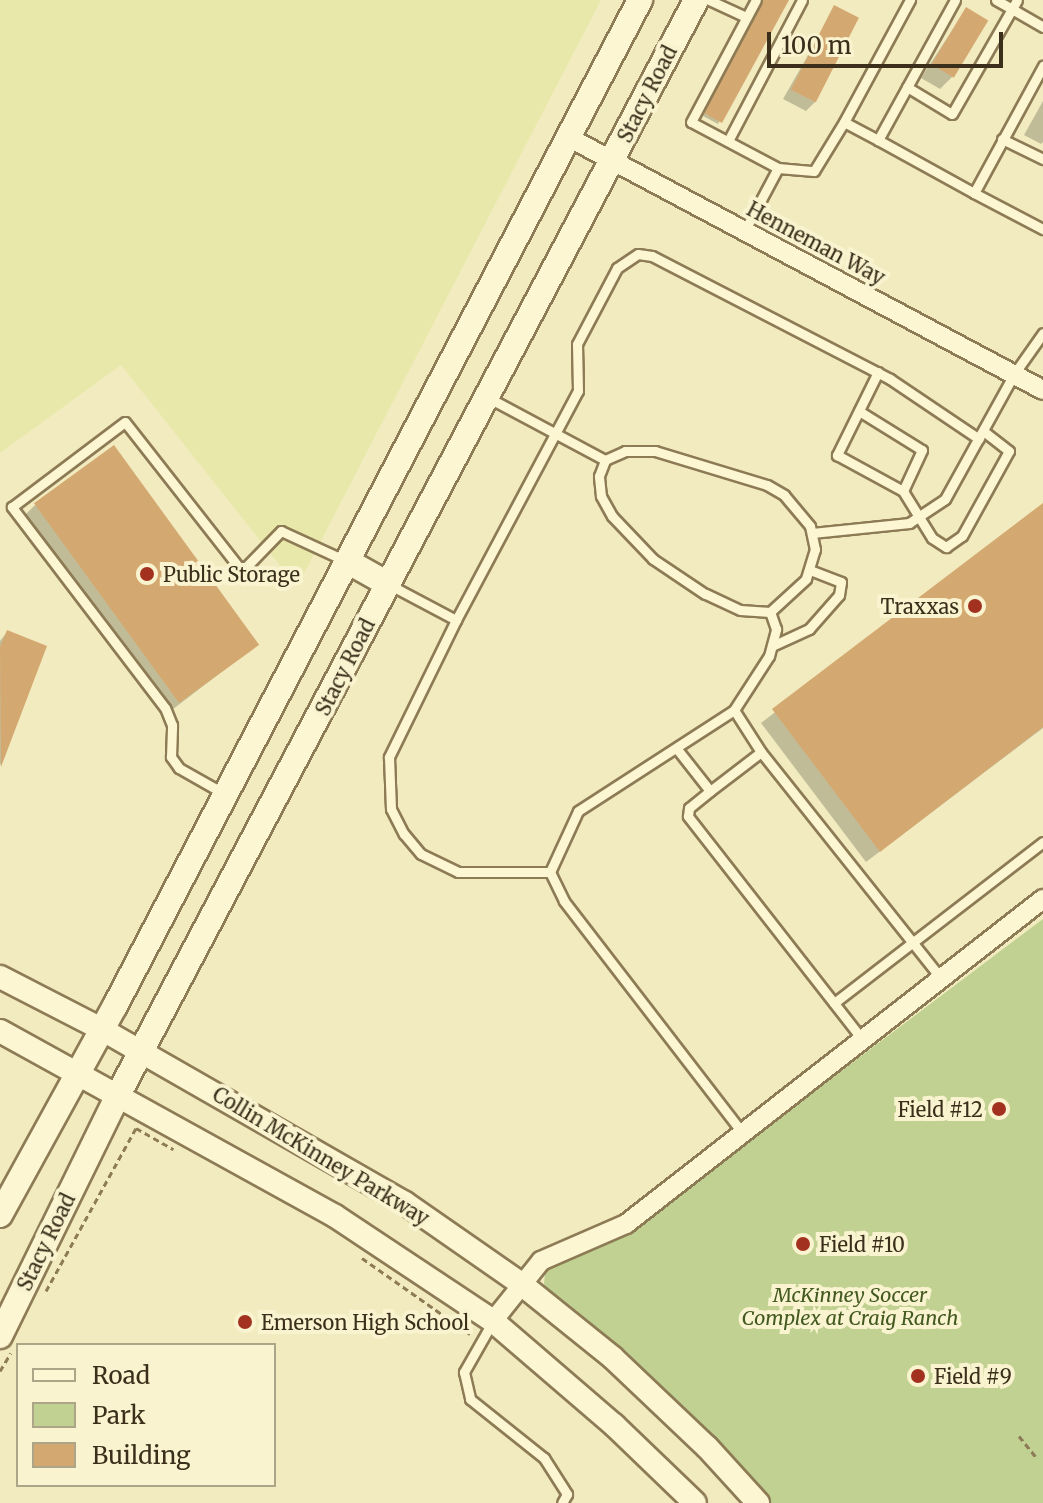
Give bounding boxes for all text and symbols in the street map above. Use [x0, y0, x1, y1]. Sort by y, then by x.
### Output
scale bar [771, 16, 1007, 66]
text: 100 m [781, 30, 851, 61]
street label: Stacy Road [612, 42, 682, 146]
street label: Henneman Way [743, 197, 889, 289]
place label: Public Storage [163, 562, 300, 586]
marker: Public Storage [138, 565, 156, 583]
place label: Traxxas [881, 594, 959, 618]
marker: Traxxas [966, 597, 984, 615]
street label: Stacy Road [310, 615, 380, 719]
street label: Collin McKinney Parkway [208, 1082, 434, 1230]
place label: Field #12 [897, 1097, 983, 1121]
marker: Field #12 [990, 1100, 1008, 1118]
street label: Stacy Road [12, 1189, 80, 1295]
place label: Field #10 [819, 1232, 905, 1256]
marker: Field #10 [794, 1235, 812, 1253]
park label: McKinney Soccer Complex at Craig Ranch [742, 1282, 958, 1329]
place label: Emerson High School [261, 1310, 469, 1334]
marker: Emerson High School [236, 1313, 254, 1331]
legend [16, 1343, 276, 1487]
text: Road [92, 1360, 150, 1391]
place label: Field #9 [934, 1364, 1012, 1388]
marker: Field #9 [909, 1367, 927, 1385]
text: Park [92, 1400, 145, 1431]
text: Building [92, 1440, 191, 1471]

